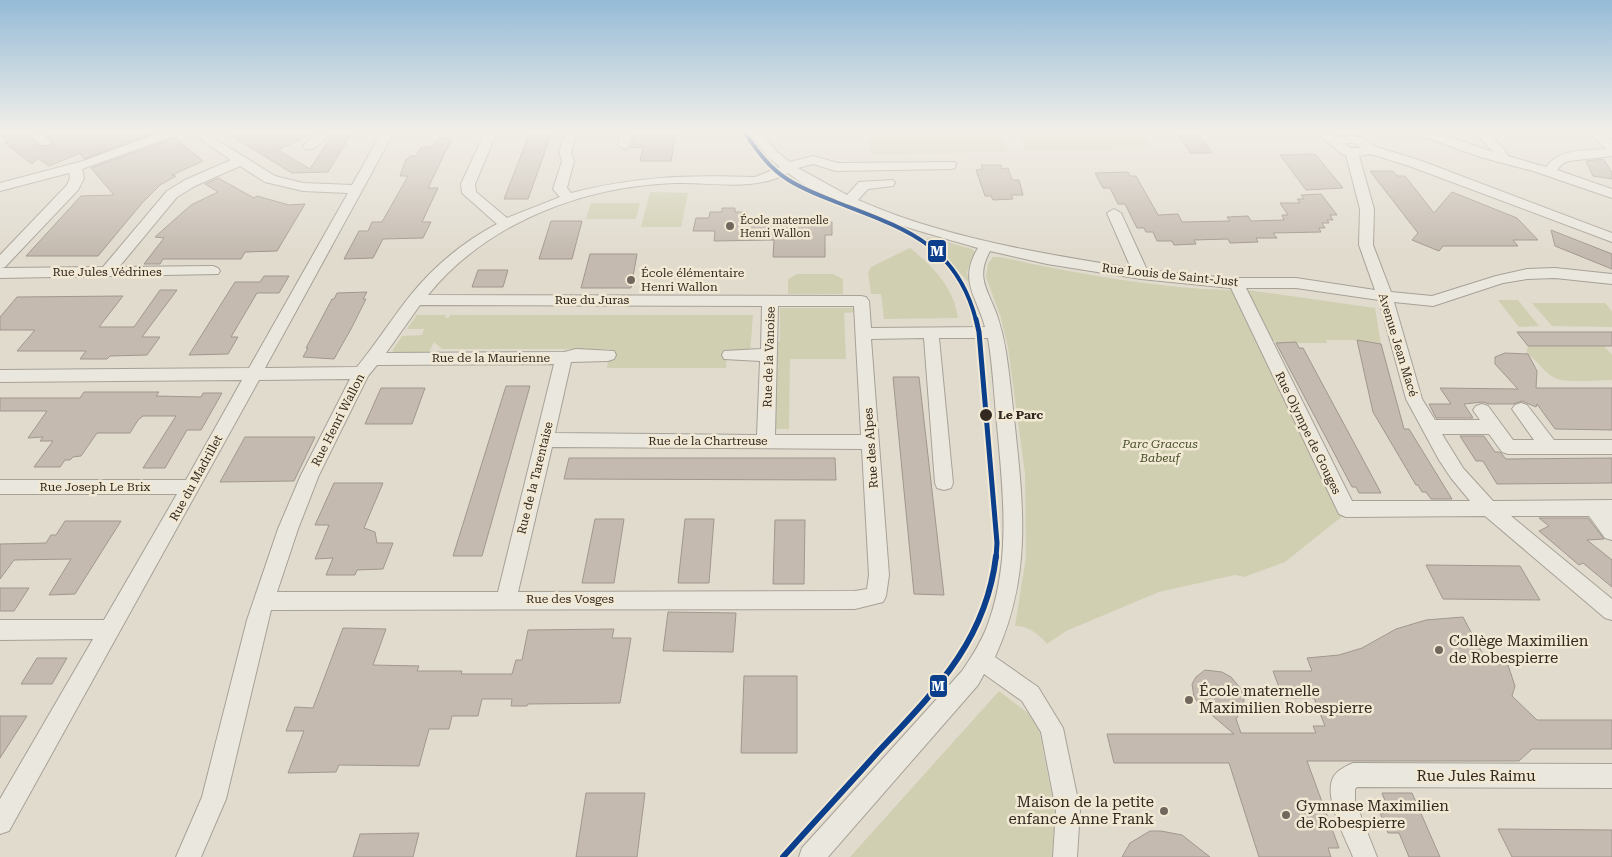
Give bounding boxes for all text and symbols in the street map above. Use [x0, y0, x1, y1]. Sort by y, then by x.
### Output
place label: École maternelle Henri Wallon [740, 213, 829, 240]
marker: École maternelle Henri Wallon [724, 220, 736, 232]
line badge: M [927, 239, 947, 263]
text: M [930, 243, 944, 259]
street label: Rue Louis de Saint-Just [1101, 261, 1239, 289]
street label: Rue Jules Védrines [52, 265, 162, 279]
place label: École élémentaire Henri Wallon [641, 266, 745, 294]
marker: École élémentaire Henri Wallon [625, 274, 637, 286]
street label: Avenue Jean Macé [1376, 292, 1421, 399]
street label: Rue du Juras [555, 293, 630, 307]
street label: Rue de la Vanoise [760, 306, 778, 408]
street label: Rue de la Maurienne [432, 351, 551, 365]
street label: Rue Olympe de Gouges [1272, 369, 1344, 497]
street label: Rue Henri Wallon [309, 371, 367, 469]
street label: Rue des Alpes [861, 407, 881, 489]
marker: Le Parc [978, 407, 994, 423]
place label: Le Parc [998, 408, 1043, 422]
street label: Rue de la Tarentaise [514, 420, 556, 536]
street label: Rue du Madrillet [167, 432, 226, 523]
street label: Rue de la Chartreuse [648, 434, 768, 448]
park label: Parc Graccus Babeuf [1121, 437, 1198, 465]
street label: Rue Joseph Le Brix [40, 480, 151, 494]
street label: Rue des Vosges [526, 592, 614, 606]
place label: Collège Maximilien de Robespierre [1449, 632, 1589, 667]
marker: Collège Maximilien de Robespierre [1433, 644, 1445, 656]
line badge: M [929, 674, 948, 698]
text: M [931, 678, 945, 694]
place label: École maternelle Maximilien Robespierre [1199, 682, 1372, 717]
marker: École maternelle Maximilien Robespierre [1183, 694, 1195, 706]
street label: Rue Jules Raimu [1417, 767, 1536, 785]
place label: Maison de la petite enfance Anne Frank [1008, 793, 1154, 828]
place label: Gymnase Maximilien de Robespierre [1296, 797, 1449, 832]
marker: Maison de la petite enfance Anne Frank [1158, 805, 1170, 817]
marker: Gymnase Maximilien de Robespierre [1280, 809, 1292, 821]

